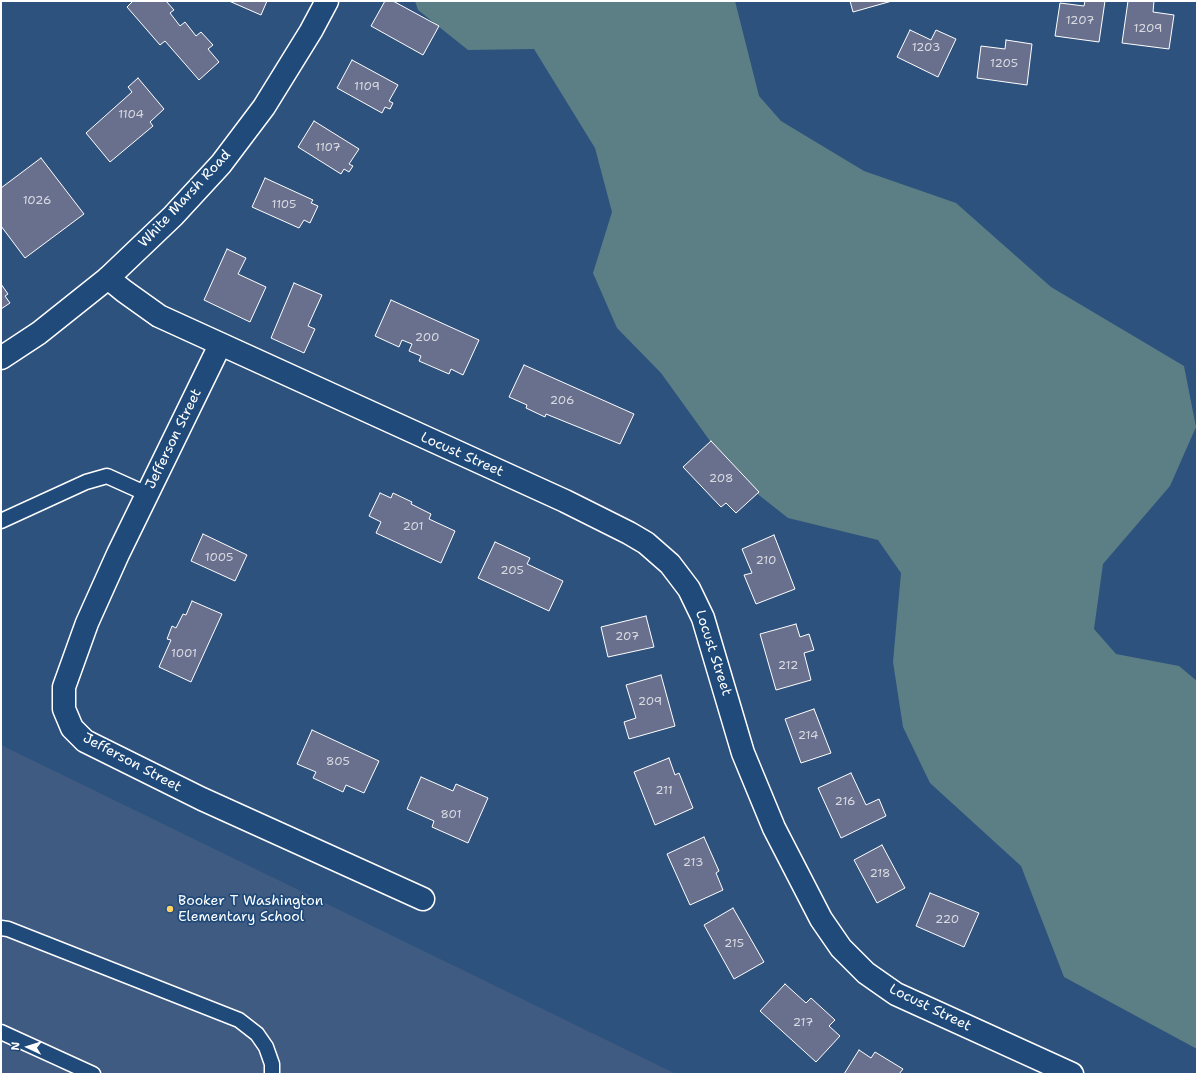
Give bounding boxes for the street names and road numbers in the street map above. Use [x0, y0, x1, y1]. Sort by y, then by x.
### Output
street label: White Marsh Road [135, 147, 235, 251]
street label: Jefferson Street [143, 386, 205, 492]
street label: Locust Street [418, 429, 506, 481]
street label: Locust Street [691, 608, 735, 698]
street label: Jefferson Street [80, 730, 184, 796]
street label: Locust Street [886, 981, 974, 1035]

